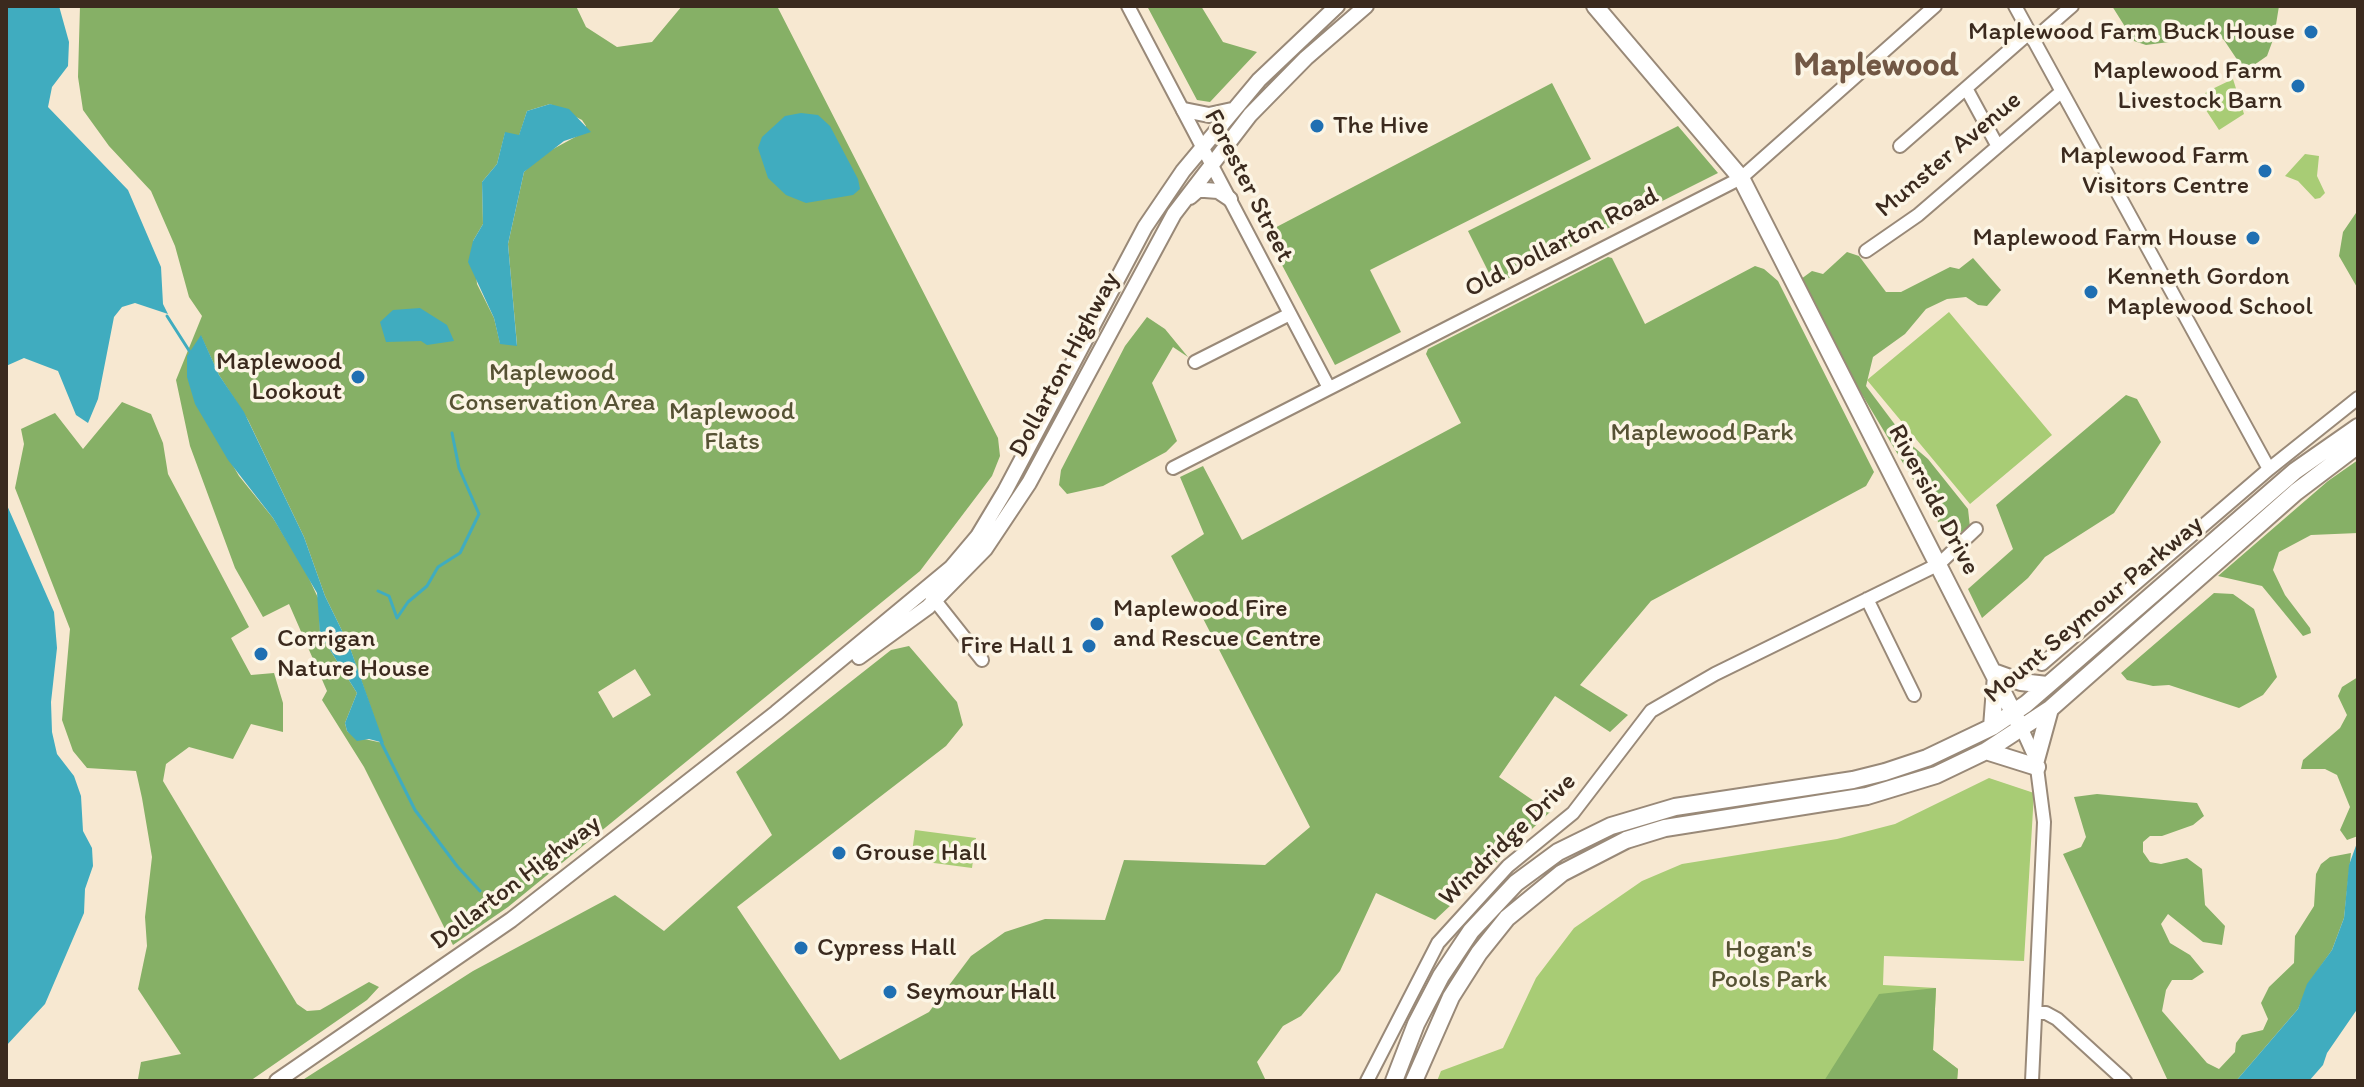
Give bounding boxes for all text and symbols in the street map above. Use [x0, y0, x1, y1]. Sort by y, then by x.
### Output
place label: Maplewood Farm Buck House [1968, 16, 2295, 48]
marker: Maplewood Farm Buck House [2302, 23, 2320, 41]
district label: Maplewood [1794, 46, 1958, 86]
place label: Maplewood Farm Livestock Barn [2093, 55, 2282, 116]
marker: Maplewood Farm Livestock Barn [2289, 77, 2307, 95]
street label: Munster Avenue [1870, 85, 2028, 225]
street label: Forester Street [1196, 104, 1300, 268]
place label: The Hive [1333, 110, 1429, 142]
marker: The Hive [1308, 117, 1326, 135]
place label: Maplewood Farm Visitors Centre [2060, 140, 2249, 202]
marker: Maplewood Farm Visitors Centre [2256, 162, 2274, 180]
street label: Old Dollarton Road [1460, 181, 1664, 305]
place label: Maplewood Farm House [1972, 222, 2237, 254]
marker: Maplewood Farm House [2244, 229, 2262, 247]
place label: Kenneth Gordon Maplewood School [2107, 261, 2313, 322]
street label: Dollarton Highway [1003, 267, 1127, 463]
marker: Kenneth Gordon Maplewood School [2082, 283, 2100, 301]
place label: Maplewood Lookout [216, 346, 342, 408]
park label: Maplewood Conservation Area [449, 357, 655, 418]
marker: Maplewood Lookout [349, 368, 367, 386]
park label: Maplewood Flats [669, 396, 795, 458]
park label: Maplewood Park [1610, 417, 1794, 449]
street label: Riverside Drive [1880, 419, 1986, 581]
street label: Mount Seymour Parkway [1978, 509, 2210, 711]
place label: Maplewood Fire and Rescue Centre [1113, 593, 1321, 654]
marker: Maplewood Fire and Rescue Centre [1088, 615, 1106, 633]
place label: Corrigan Nature House [277, 623, 430, 684]
place label: Fire Hall 1 [960, 630, 1073, 662]
marker: Fire Hall 1 [1080, 637, 1098, 655]
marker: Corrigan Nature House [252, 645, 270, 663]
street label: Windridge Drive [1433, 767, 1583, 913]
street label: Dollarton Highway [425, 809, 607, 957]
place label: Grouse Hall [855, 837, 987, 869]
marker: Grouse Hall [830, 844, 848, 862]
place label: Cypress Hall [817, 932, 956, 964]
park label: Hogan's Pools Park [1711, 934, 1827, 996]
marker: Cypress Hall [792, 939, 810, 957]
place label: Seymour Hall [906, 976, 1056, 1008]
marker: Seymour Hall [881, 983, 899, 1001]

